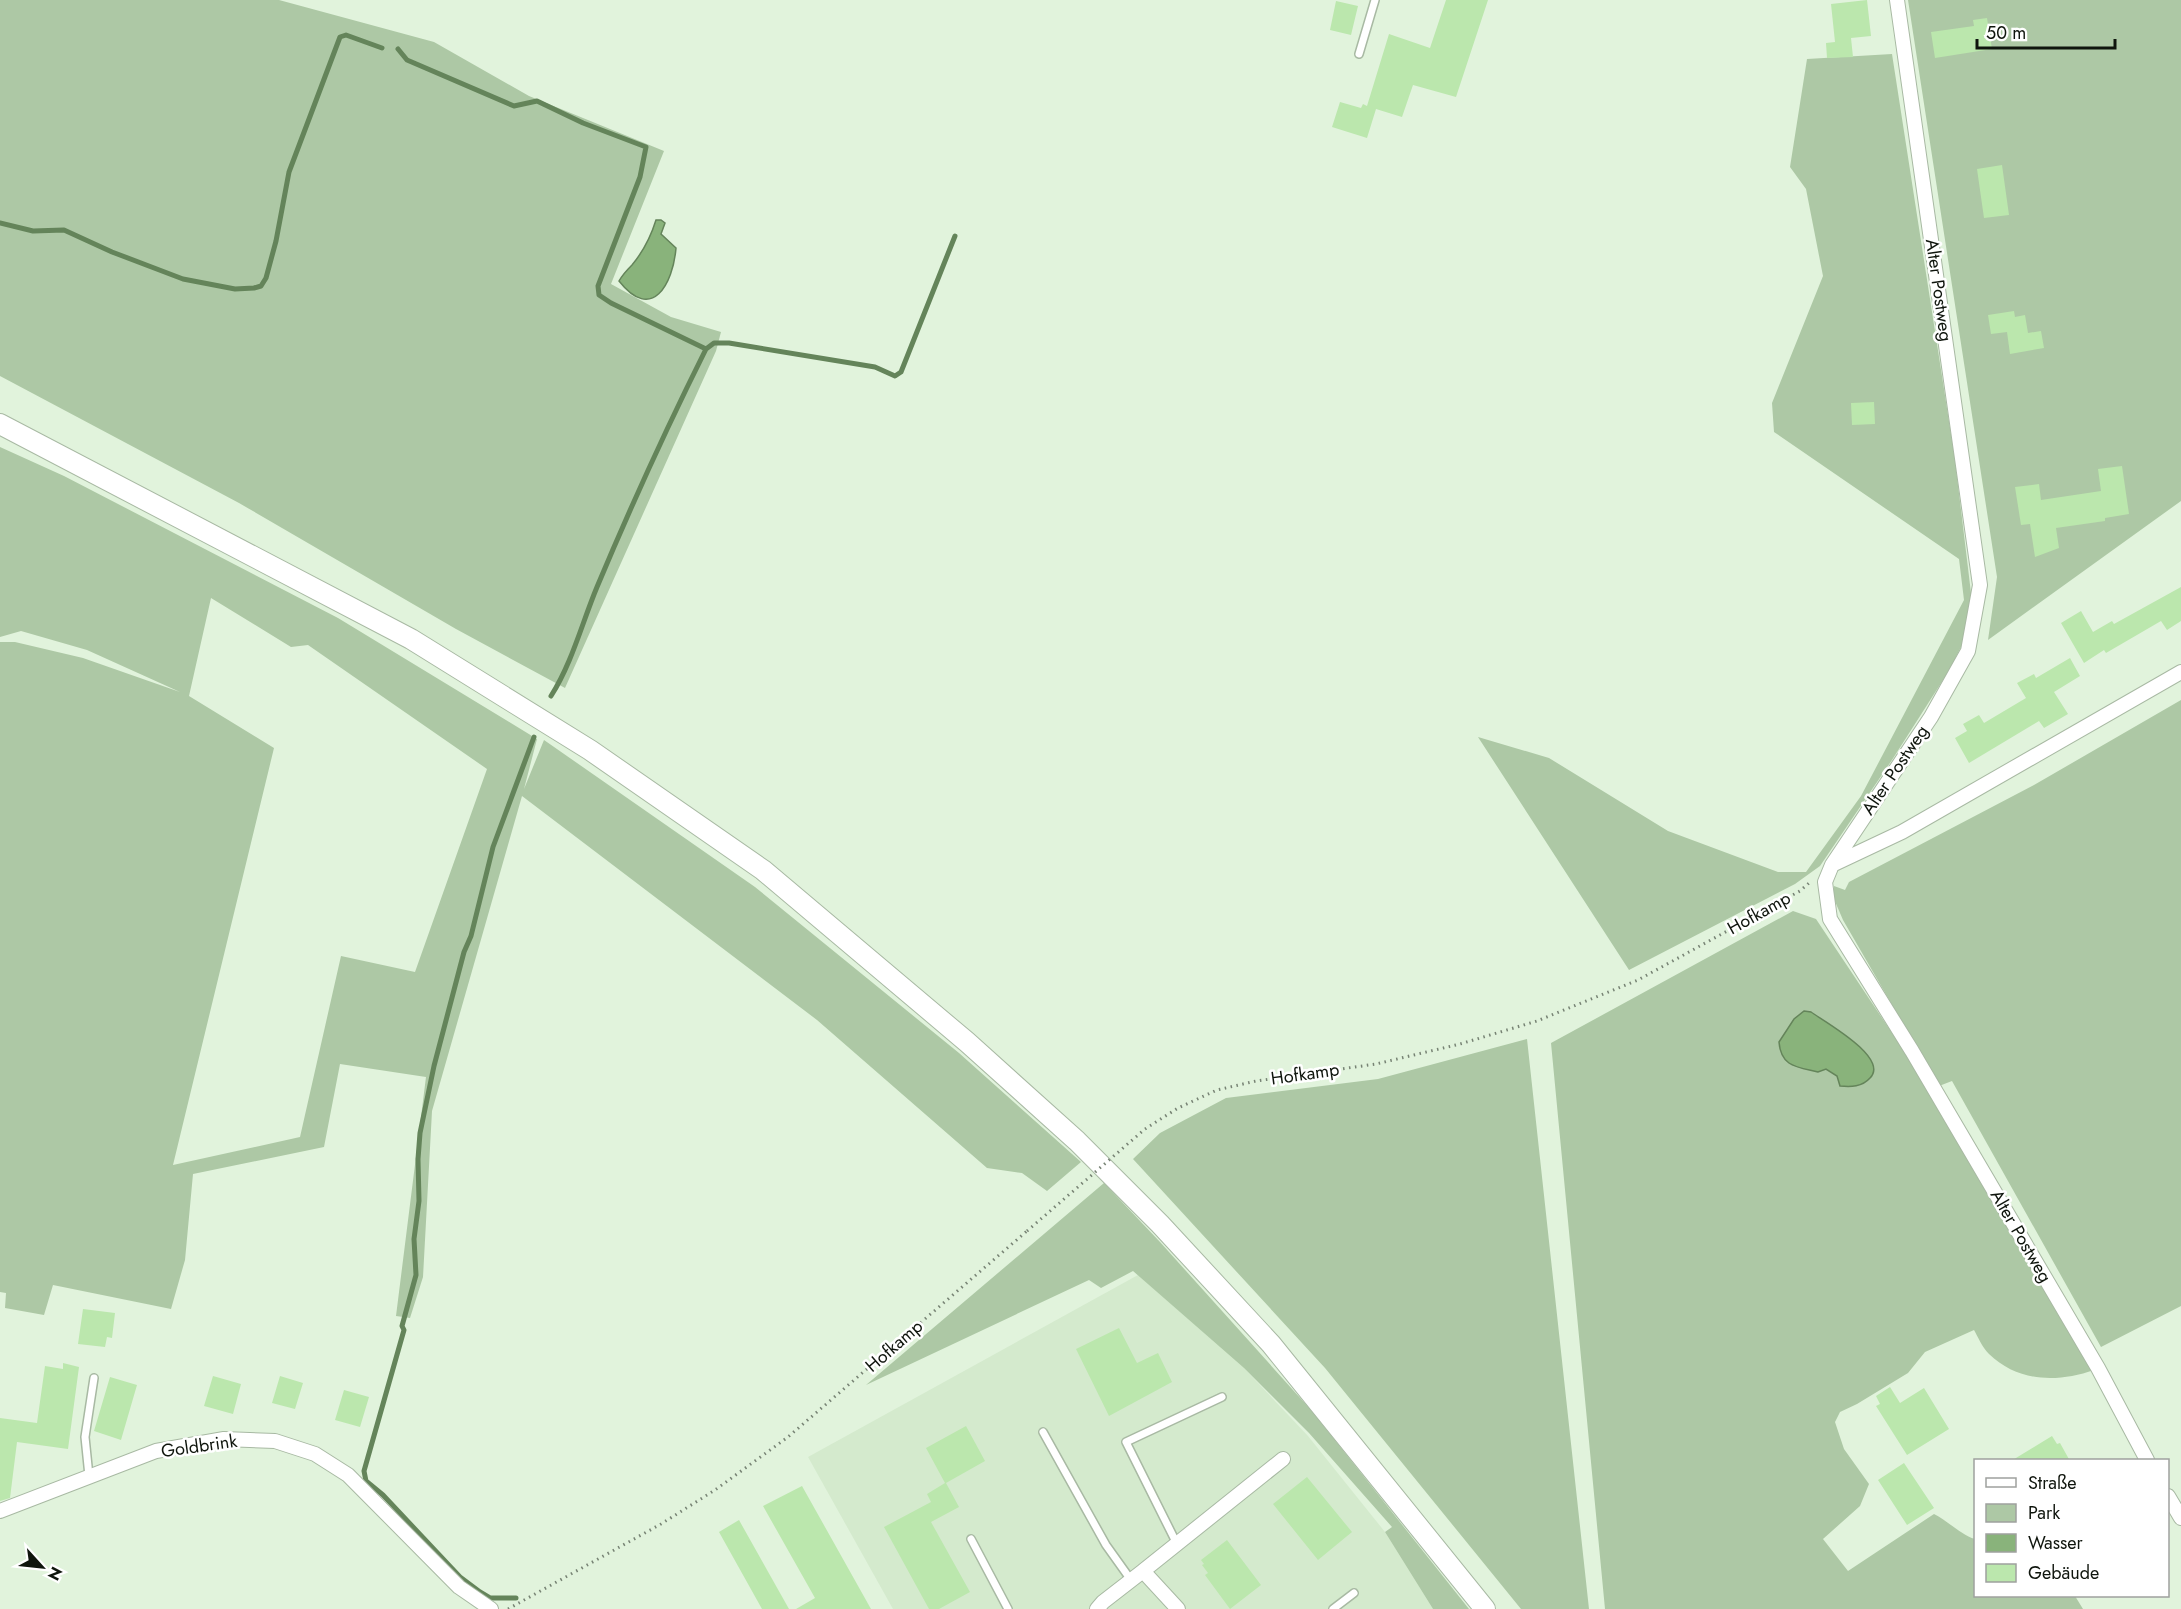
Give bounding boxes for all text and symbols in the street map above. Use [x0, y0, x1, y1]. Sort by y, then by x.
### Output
scale bar [1977, 12, 2115, 50]
text: 50 m [1986, 20, 2026, 46]
street label: Alter Postweg [1919, 237, 1959, 343]
street label: Alter Postweg [1855, 720, 1935, 820]
street label: Hofkamp [1723, 885, 1795, 941]
street label: Hofkamp [1269, 1056, 1341, 1092]
street label: Alter Postweg [1984, 1185, 2058, 1287]
street label: Hofkamp [860, 1314, 928, 1378]
street label: Goldbrink [159, 1428, 239, 1464]
legend [1974, 1459, 2169, 1597]
text: Straße [2028, 1470, 2076, 1496]
text: Park [2028, 1500, 2060, 1526]
text: Wasser [2028, 1530, 2083, 1556]
north arrow [12, 1537, 72, 1597]
text: Gebäude [2028, 1560, 2099, 1586]
text: N [42, 1563, 68, 1584]

